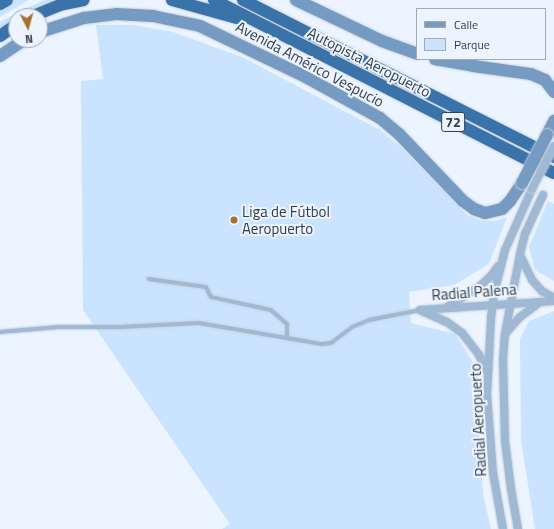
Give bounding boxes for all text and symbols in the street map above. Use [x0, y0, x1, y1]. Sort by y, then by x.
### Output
north arrow [8, 8, 48, 48]
legend [416, 8, 546, 60]
text: Calle [454, 15, 478, 34]
street label: Avenida Américo Vespucio [233, 17, 387, 111]
street label: Autopista Aeropuerto [305, 23, 433, 101]
text: N [25, 31, 34, 47]
text: Parque [454, 35, 490, 54]
road number: 72 [441, 110, 465, 134]
place label: Liga de Fútbol Aeropuerto [242, 202, 330, 237]
marker: Liga de Fútbol Aeropuerto [229, 215, 239, 225]
street label: Radial Palena [431, 280, 517, 304]
street label: Radial Aeropuerto [466, 363, 490, 477]

